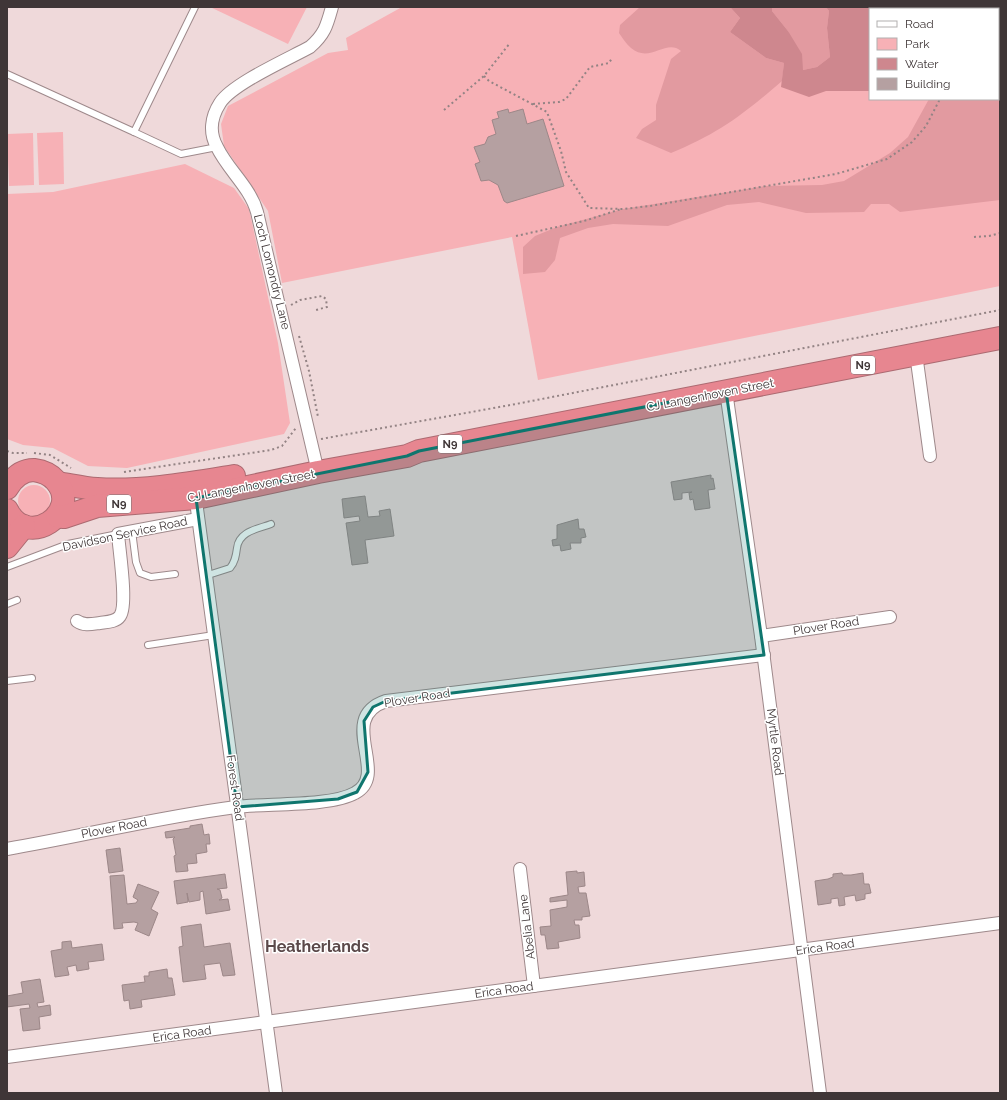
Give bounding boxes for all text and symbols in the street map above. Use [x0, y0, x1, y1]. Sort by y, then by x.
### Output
legend [869, 8, 999, 100]
text: Road [905, 17, 934, 31]
text: Park [905, 37, 930, 51]
text: Water [905, 57, 939, 71]
text: Building [905, 77, 951, 91]
street label: Loch Lomondry Lane [251, 213, 293, 331]
road number: N9 [851, 356, 875, 374]
street label: CJ Langenhoven Street [645, 376, 775, 414]
road number: N9 [438, 435, 462, 453]
street label: CJ Langenhoven Street [186, 467, 316, 505]
road number: N9 [107, 495, 131, 513]
street label: Davidson Service Road [61, 514, 189, 554]
street label: Plover Road [792, 614, 860, 638]
street label: Plover Road [383, 686, 451, 710]
street label: Myrtle Road [764, 708, 786, 776]
street label: Forest Road [223, 754, 247, 822]
street label: Plover Road [80, 815, 148, 841]
street label: Abelia Lane [516, 894, 538, 960]
street label: Erica Road [795, 936, 855, 958]
district label: Heatherlands [265, 937, 369, 956]
street label: Erica Road [474, 979, 534, 1001]
street label: Erica Road [152, 1023, 212, 1045]

